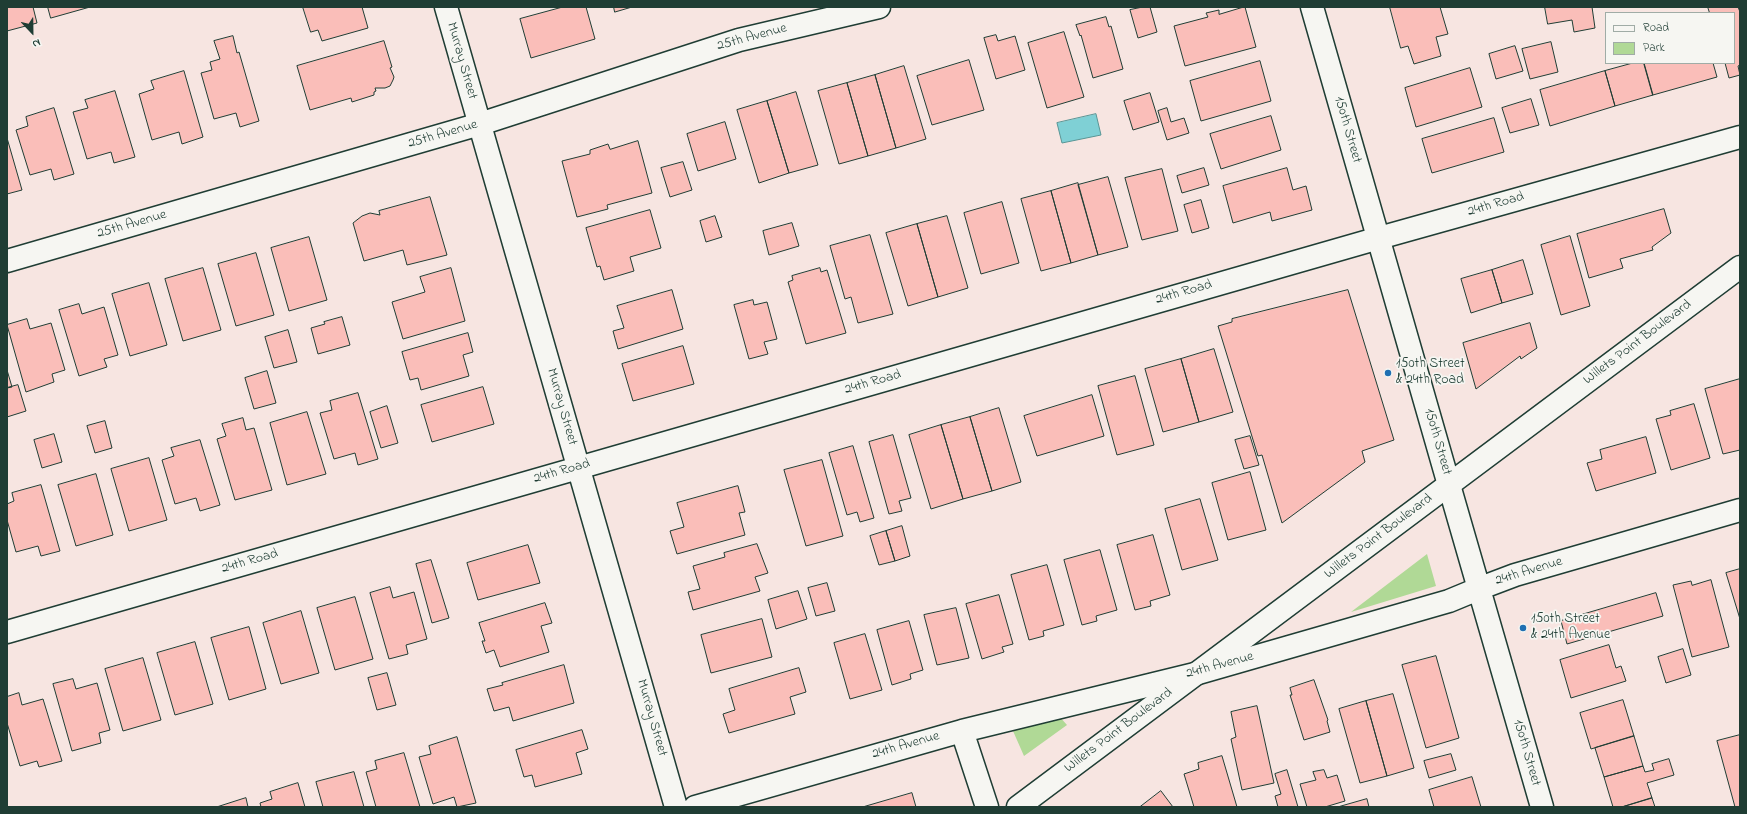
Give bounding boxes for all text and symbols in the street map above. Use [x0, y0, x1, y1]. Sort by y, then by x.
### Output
north arrow [12, 12, 52, 52]
legend [1605, 12, 1735, 64]
text: Road [1643, 19, 1669, 37]
street label: Murray Street [442, 21, 480, 101]
street label: 25th Avenue [715, 21, 789, 55]
text: N [30, 34, 43, 52]
text: Park [1643, 39, 1665, 57]
street label: 150th Street [1329, 95, 1365, 165]
street label: 25th Avenue [406, 117, 480, 153]
street label: 24th Road [1466, 189, 1526, 221]
street label: 25th Avenue [95, 207, 169, 243]
street label: 24th Road [1154, 277, 1214, 309]
street label: Willets Point Boulevard [1581, 297, 1695, 389]
place label: 150th Street & 24th Road [1396, 357, 1465, 390]
street label: Murray Street [542, 367, 580, 447]
street label: 24th Road [843, 367, 903, 399]
marker: 150th Street & 24th Road [1383, 368, 1393, 378]
street label: 150th Street [1419, 407, 1455, 477]
street label: 24th Road [532, 456, 592, 488]
street label: Willets Point Boulevard [1322, 491, 1436, 583]
street label: 24th Road [220, 546, 280, 578]
street label: 24th Avenue [1493, 554, 1565, 590]
place label: 150th Street & 24th Avenue [1531, 612, 1610, 644]
marker: 150th Street & 24th Avenue [1518, 623, 1528, 633]
street label: 24th Avenue [1184, 649, 1256, 683]
street label: Murray Street [632, 678, 670, 758]
street label: Willets Point Boulevard [1062, 685, 1176, 777]
street label: 150th Street [1508, 718, 1544, 788]
street label: 24th Avenue [870, 728, 942, 764]

